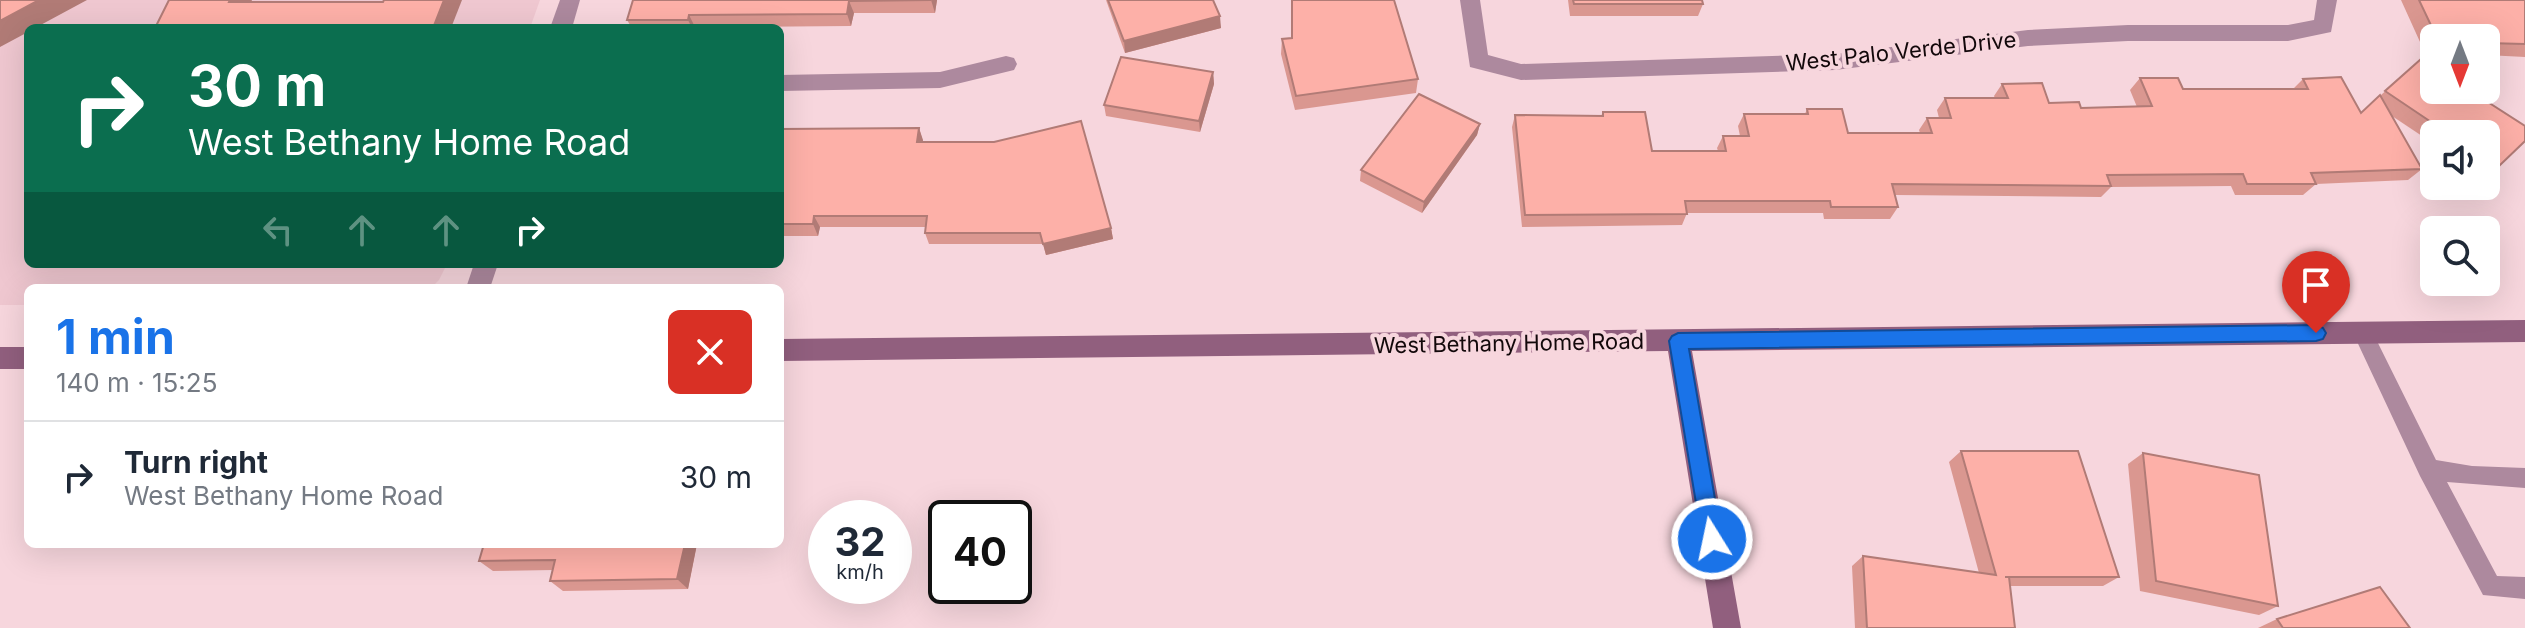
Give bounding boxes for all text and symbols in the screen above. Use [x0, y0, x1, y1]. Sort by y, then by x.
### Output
north arrow [2420, 24, 2500, 104]
map controls [2420, 24, 2500, 296]
street label: West Palo Verde Drive [1785, 26, 2017, 76]
text: 30 m [188, 52, 326, 120]
icon: right [56, 56, 160, 160]
text: West Bethany Home Road [188, 120, 630, 164]
button: sound [2420, 120, 2500, 200]
icon: left [256, 208, 300, 252]
icon: ahead [340, 208, 384, 252]
icon: ahead [424, 208, 468, 252]
icon: right [508, 208, 552, 252]
button: search [2420, 216, 2500, 296]
pin [2282, 251, 2350, 333]
icon: arrive [2294, 263, 2338, 307]
text: 1 min [56, 307, 175, 366]
button: close [668, 310, 752, 394]
street label: West Bethany Home Road [1374, 328, 1644, 358]
text: 140 m · 15:25 [56, 367, 218, 398]
text: Turn right [124, 444, 268, 480]
icon: right [56, 455, 100, 499]
text: 30 m [680, 459, 752, 495]
text: West Bethany Home Road [124, 480, 443, 511]
position arrow [1670, 497, 1754, 581]
speed limit sign: 40 [928, 500, 1032, 604]
text: 32 [834, 517, 886, 566]
text: km/h [836, 560, 884, 584]

